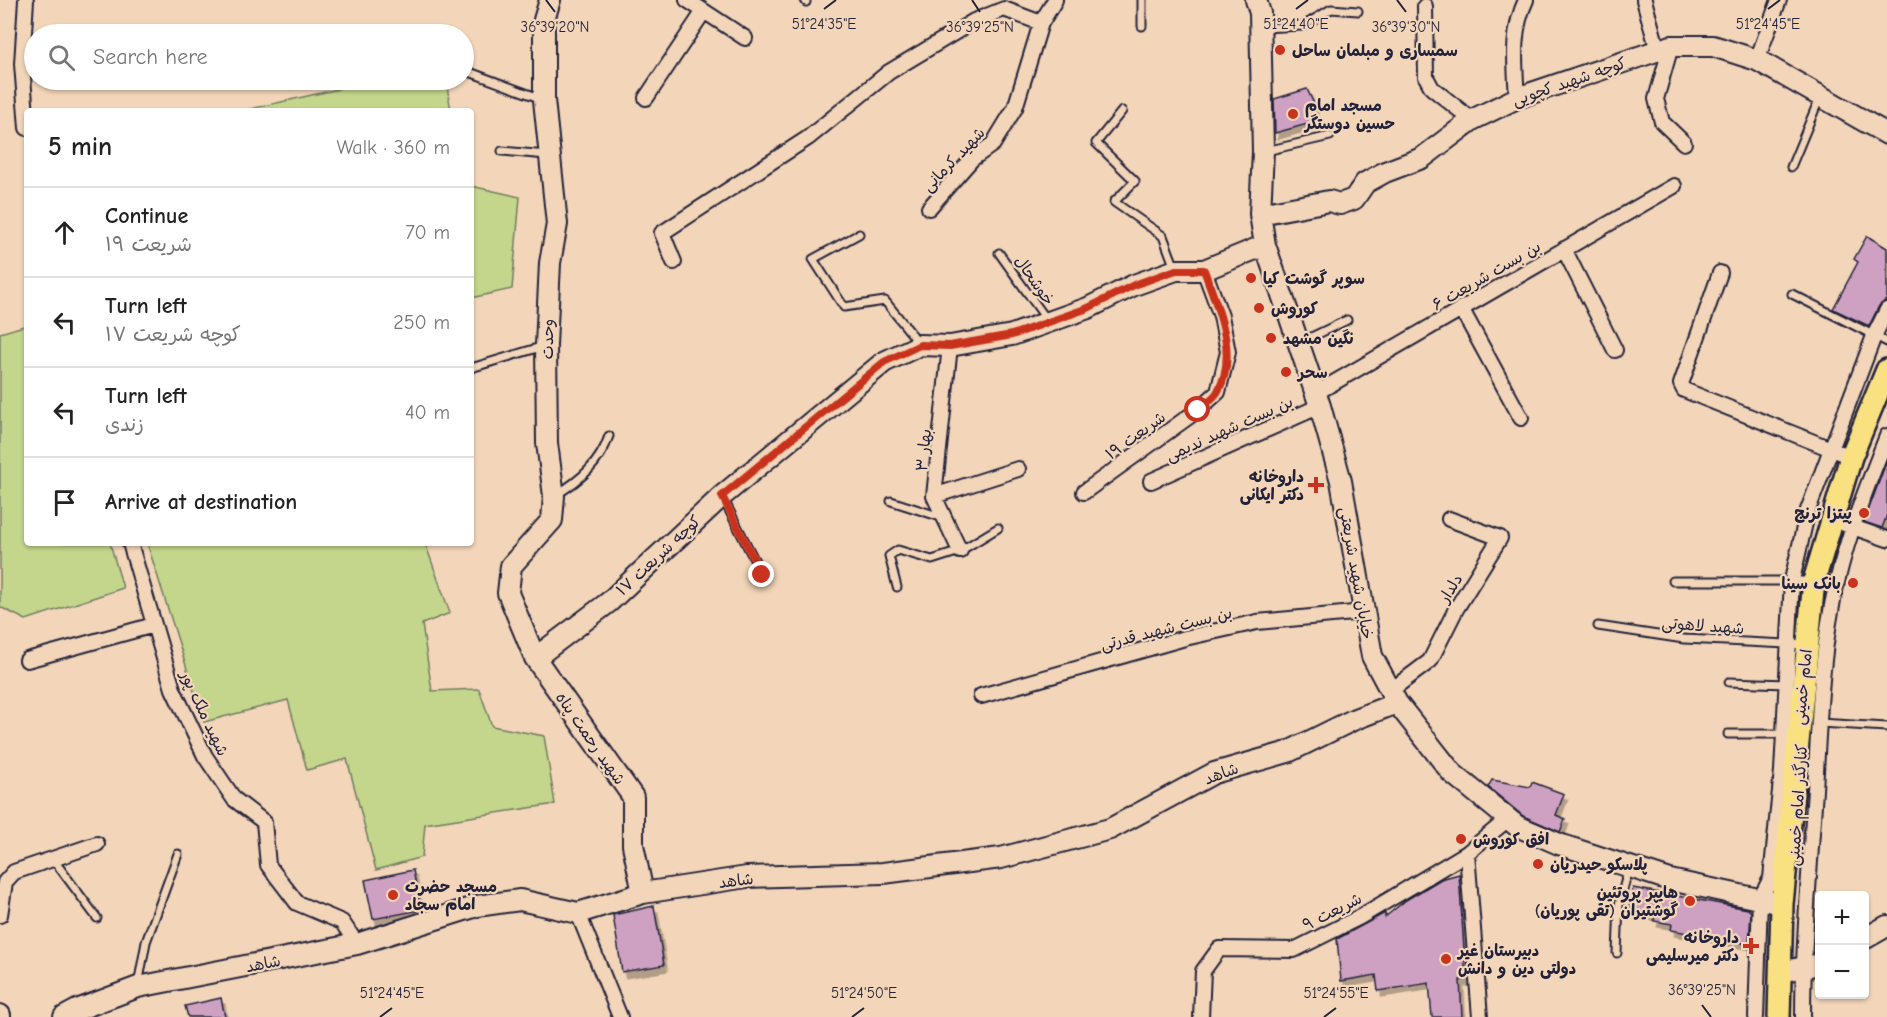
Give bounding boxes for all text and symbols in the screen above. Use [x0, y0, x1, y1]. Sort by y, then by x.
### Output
text: 51°24'35"E [792, 15, 856, 33]
text: 51°24'40"E [1263, 15, 1329, 33]
text: 51°24'45"E [1736, 15, 1800, 33]
text: 36°39'20"N [521, 18, 589, 36]
text: 36°39'25"N [946, 18, 1014, 36]
text: 36°39'30"N [1372, 18, 1440, 36]
search box [24, 24, 474, 90]
icon: search [45, 41, 78, 74]
place label: سمساری و مبلمان ساحل [1292, 42, 1458, 61]
marker: سمساری و مبلمان ساحل [1273, 43, 1287, 57]
text: Search here [93, 44, 208, 70]
street label: کوچه شهید کچویی [1510, 54, 1629, 111]
place label: مسجد امام حسین دوستگر [1303, 97, 1395, 134]
marker: مسجد امام حسین دوستگر [1286, 107, 1300, 121]
street label: شهید کرمانی [919, 124, 989, 196]
text: 5 min [48, 132, 112, 162]
text: Walk · 360 m [336, 136, 450, 159]
text: Continue [105, 203, 188, 229]
icon: ahead [48, 216, 81, 249]
text: 70 m [405, 221, 450, 244]
text: شریعت ۱۹ [105, 233, 192, 256]
street label: بن بست شریعت ۶ [1429, 237, 1544, 314]
street label: خوشحال [1010, 252, 1058, 309]
place label: سوپر گوشت کیا [1263, 269, 1365, 289]
marker: سوپر گوشت کیا [1244, 271, 1258, 285]
text: Turn left [105, 293, 187, 319]
place label: کوروش [1271, 300, 1318, 319]
marker: کوروش [1252, 301, 1266, 315]
icon: left [48, 306, 81, 339]
text: 250 m [393, 311, 450, 334]
street label: وحدت [539, 319, 557, 359]
text: کوچه شریعت ۱۷ [105, 323, 241, 346]
place label: نگین مشهد [1283, 329, 1354, 348]
marker: نگین مشهد [1264, 331, 1278, 345]
place label: سحر [1296, 364, 1328, 382]
marker: سحر [1279, 365, 1293, 379]
text: Turn left [105, 383, 187, 409]
street label: بن بست شهید ندیمی [1163, 393, 1296, 466]
icon: left [48, 396, 81, 429]
route start [1184, 396, 1210, 422]
text: 40 m [405, 401, 450, 424]
street label: شریعت ۱۹ [1102, 408, 1169, 464]
text: زندی [105, 413, 144, 436]
street label: بهار ۳ [913, 428, 935, 472]
place label: داروخانه دکتر ایکانی [1240, 468, 1304, 505]
marker: داروخانه دکتر ایکانی [1309, 478, 1323, 492]
icon: arrive [48, 486, 81, 519]
text: Arrive at destination [105, 489, 297, 515]
place label: پیتزا ترنج [1794, 505, 1852, 524]
street label: خیابان شهید شریعتی [1335, 506, 1377, 641]
marker: پیتزا ترنج [1857, 506, 1871, 520]
street label: کوچه شریعت ۱۷ [613, 512, 705, 600]
route end [748, 561, 774, 587]
street label: دلدار [1434, 571, 1466, 608]
place label: بانک سینا [1782, 575, 1841, 593]
marker: بانک سینا [1846, 576, 1860, 590]
street label: بن بست شهید قدرتی [1098, 604, 1234, 655]
street label: شهید لاهوتی [1661, 614, 1745, 639]
street label: امام خمینی [1790, 648, 1819, 726]
street label: شهید ملک پور [175, 666, 232, 759]
street label: شهید رحمت پناه [551, 689, 629, 789]
street label: کنارگذر امام خمینی [1784, 743, 1814, 867]
street label: شاهد [1202, 759, 1241, 788]
place label: افق کوروش [1473, 831, 1549, 850]
marker: افق کوروش [1454, 832, 1468, 846]
place label: پلاسکو حیدریان [1550, 856, 1648, 875]
marker: پلاسکو حیدریان [1531, 857, 1545, 871]
street label: شاهد [718, 870, 755, 892]
place label: مسجد حضرت امام سجاد [405, 878, 497, 917]
place label: هایپر پروتئین گوشتیران (تقی پوریان) [1535, 884, 1678, 921]
marker: مسجد حضرت امام سجاد [386, 888, 400, 902]
street label: شریعت ۹ [1300, 889, 1365, 934]
map controls [1815, 891, 1869, 999]
button: + [1815, 891, 1869, 945]
marker: هایپر پروتئین گوشتیران (تقی پوریان) [1683, 894, 1697, 908]
place label: داروخانه دکتر میرسلیمی [1646, 929, 1739, 966]
marker: داروخانه دکتر میرسلیمی [1744, 939, 1758, 953]
place label: دبیرستان غیر دولتی دین و دانش [1456, 942, 1576, 979]
button: − [1815, 945, 1869, 999]
street label: شاهد [244, 952, 282, 976]
marker: دبیرستان غیر دولتی دین و دانش [1439, 952, 1453, 966]
text: 36°39'25"N [1668, 981, 1736, 999]
text: 51°24'45"E [360, 984, 424, 1002]
text: 51°24'50"E [831, 984, 897, 1002]
text: 51°24'55"E [1303, 984, 1369, 1002]

